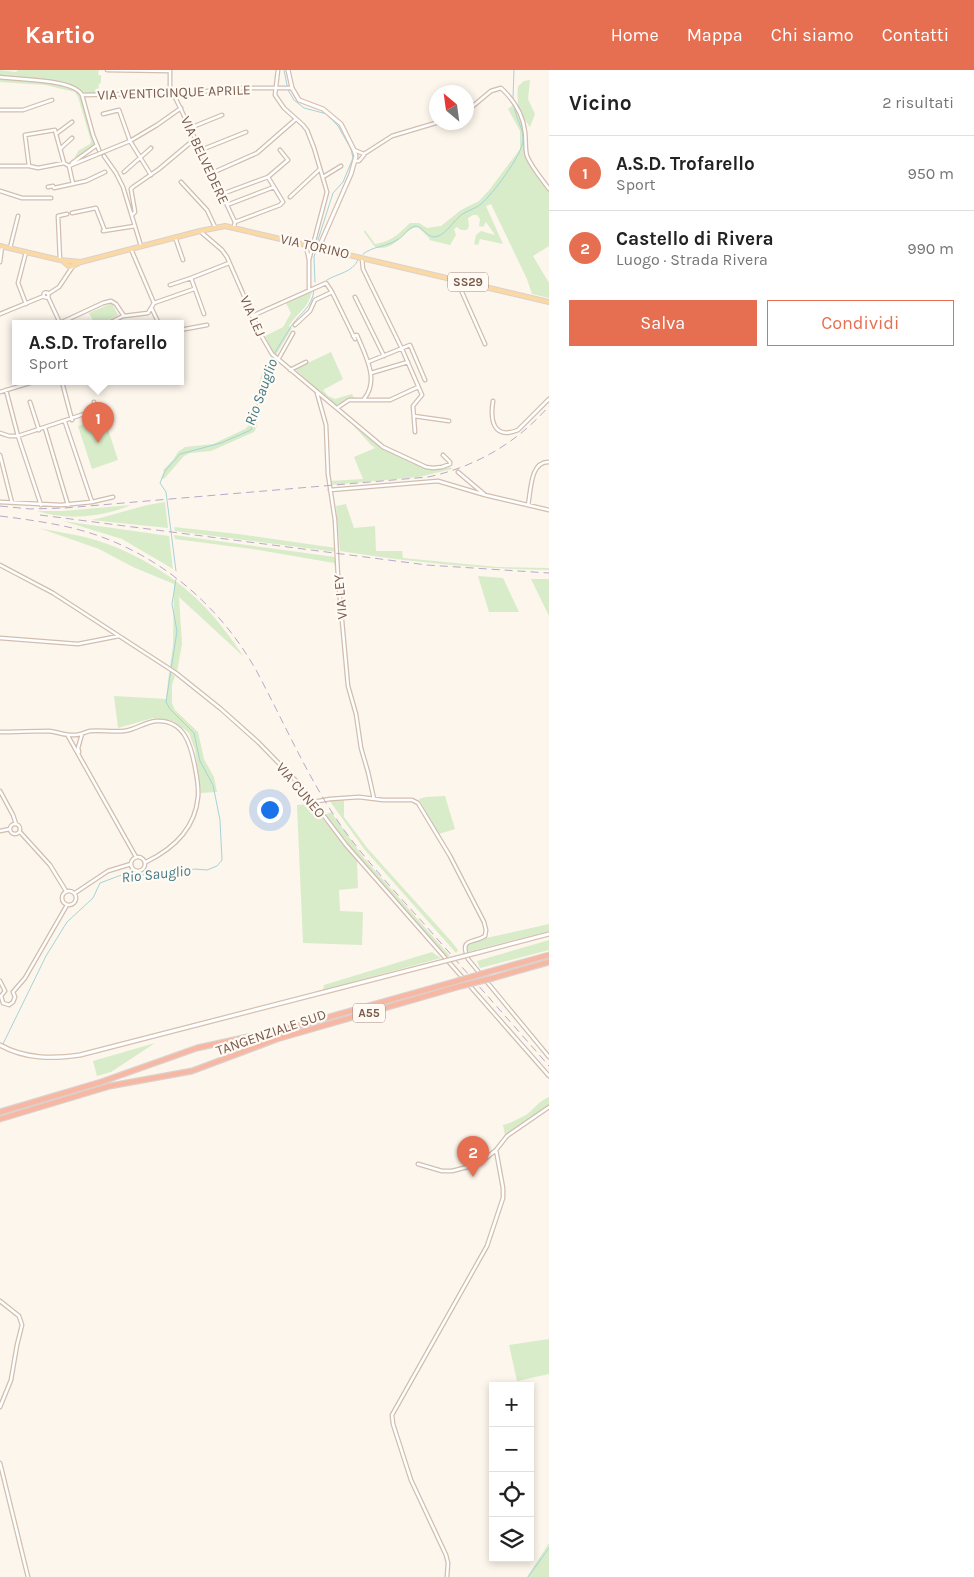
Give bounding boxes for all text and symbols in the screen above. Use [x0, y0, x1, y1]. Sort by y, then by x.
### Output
text: Kartio [25, 21, 95, 49]
text: Home [611, 24, 659, 46]
text: Mappa [687, 24, 743, 46]
text: Chi siamo [771, 24, 854, 46]
text: Contatti [882, 24, 949, 46]
street label: VIA VENTICINQUE APRILE [97, 81, 251, 104]
north arrow [429, 85, 474, 130]
text: Vicino [569, 91, 632, 115]
text: 2 risultati [882, 93, 954, 112]
street label: VIA BELVEDERE [177, 114, 232, 207]
text: A.S.D. Trofarello [616, 153, 755, 175]
text: 1 [582, 164, 588, 183]
text: 950 m [907, 164, 954, 183]
text: Sport [616, 175, 656, 194]
text: Castello di Rivera [616, 228, 774, 250]
street label: VIA TORINO [279, 230, 351, 263]
text: 2 [580, 239, 590, 258]
text: 990 m [907, 239, 954, 258]
text: Luogo · Strada Rivera [616, 250, 768, 269]
road number: SS29 [448, 272, 488, 292]
street label: VIA LEJ [236, 293, 269, 339]
button: Salva [569, 300, 757, 346]
button: Condividi [767, 300, 954, 346]
popup [12, 320, 184, 385]
text: A.S.D. Trofarello [29, 332, 167, 354]
text: Sport [29, 354, 68, 373]
water label: Rio Sauglio [241, 356, 282, 428]
pin: 1 [82, 402, 114, 443]
street label: VIA LEY [330, 573, 351, 620]
street label: VIA CUNEO [272, 759, 329, 822]
your location [257, 797, 283, 823]
water label: Rio Sauglio [120, 861, 192, 887]
road number: A55 [353, 1004, 385, 1022]
street label: TANGENZIALE SUD [214, 1006, 328, 1059]
pin: 2 [457, 1136, 489, 1177]
map controls [489, 1382, 534, 1562]
button: + [489, 1382, 534, 1427]
button: − [489, 1427, 534, 1472]
button: locate [489, 1472, 534, 1517]
button: layers [489, 1517, 534, 1562]

